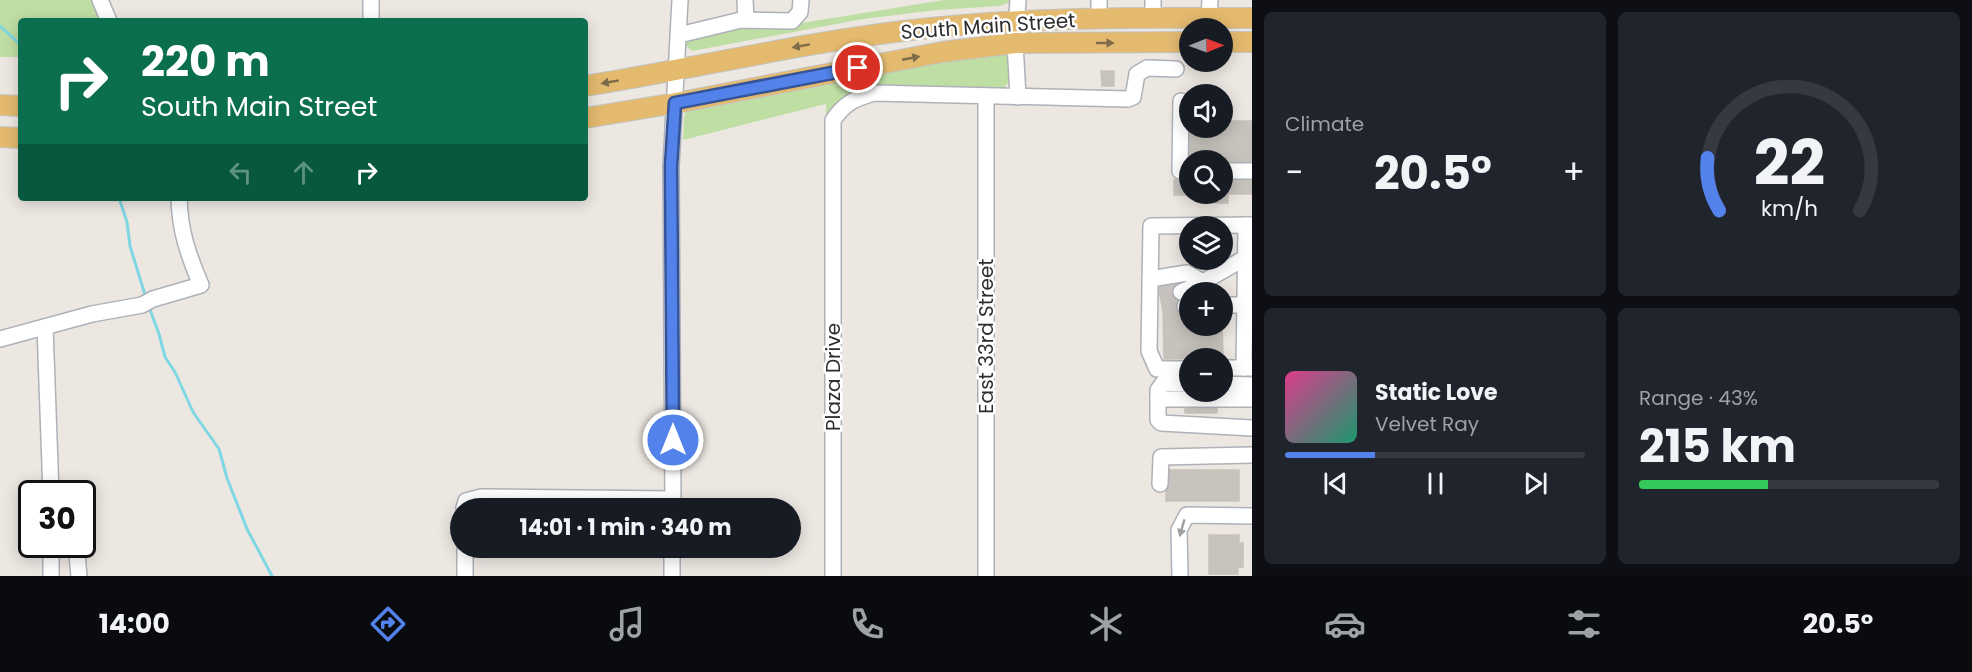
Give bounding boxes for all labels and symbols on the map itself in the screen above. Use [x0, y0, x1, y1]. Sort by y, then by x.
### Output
street label: South Main Street [900, 6, 1076, 46]
north arrow [1179, 18, 1233, 72]
one-way arrow [1095, 38, 1114, 48]
one-way arrow [792, 42, 811, 51]
pin [832, 42, 883, 93]
one-way arrow [902, 53, 921, 62]
one-way arrow [600, 78, 619, 87]
street label: East 33rd Street [972, 258, 1000, 414]
street label: Plaza Drive [819, 323, 847, 431]
position arrow [641, 408, 705, 472]
speed limit sign: 30 [18, 480, 96, 558]
one-way arrow [1177, 520, 1186, 538]

